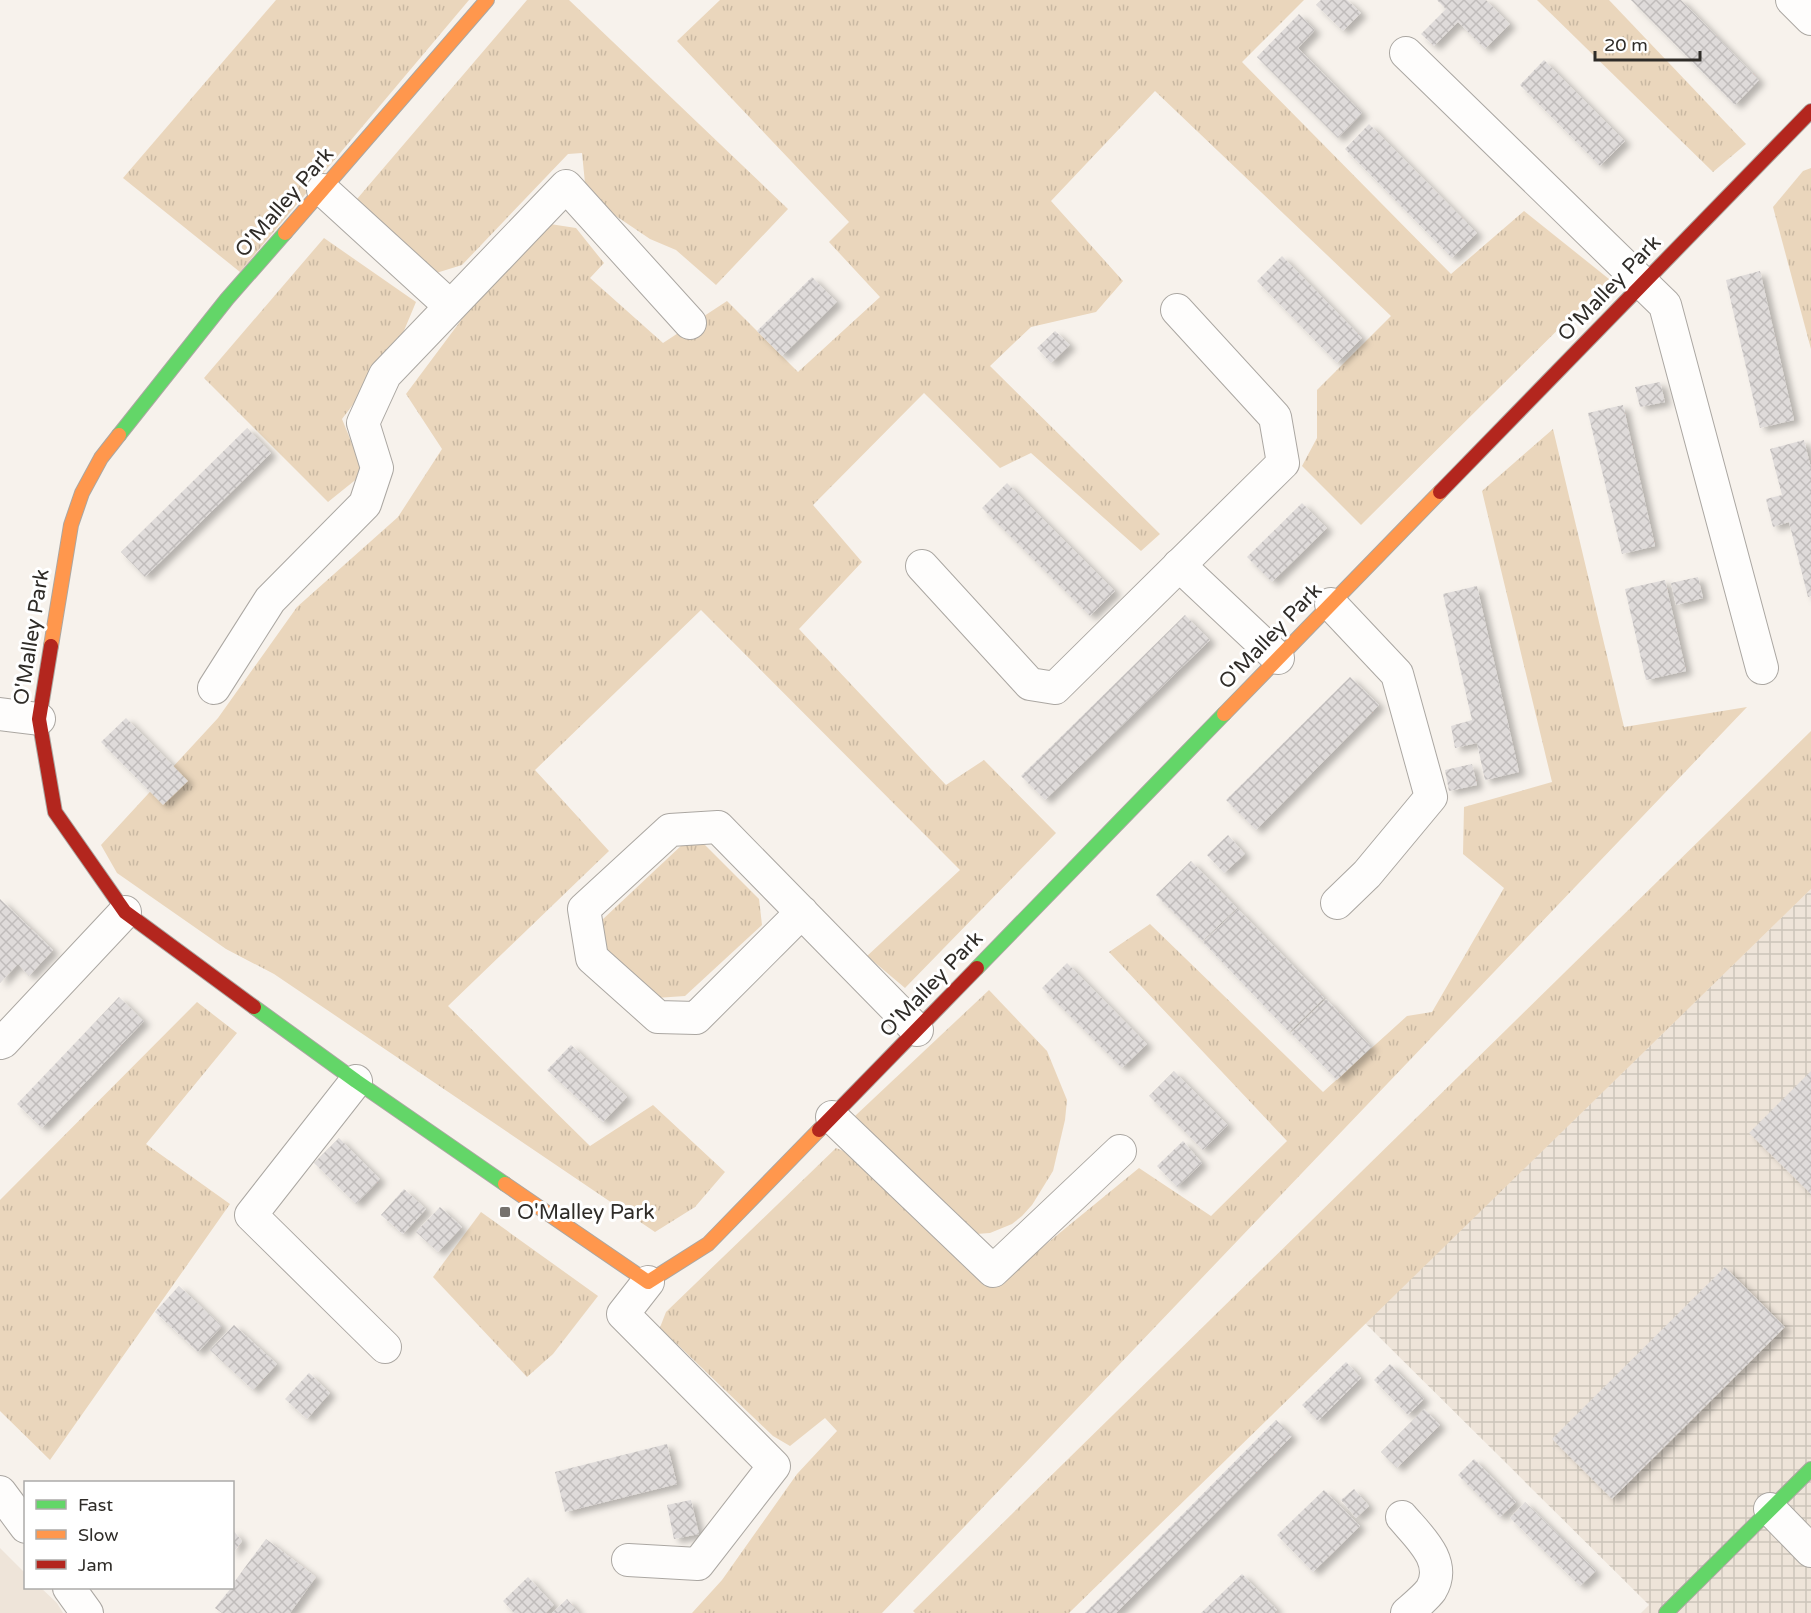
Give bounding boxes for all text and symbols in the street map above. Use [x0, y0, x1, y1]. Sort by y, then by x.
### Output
scale bar [1595, 24, 1700, 62]
text: 20 m [1604, 34, 1648, 56]
street label: O'Malley Park [230, 142, 339, 262]
street label: O'Malley Park [1553, 230, 1666, 347]
street label: O'Malley Park [8, 567, 55, 707]
street label: O'Malley Park [1214, 578, 1327, 695]
street label: O'Malley Park [875, 926, 988, 1043]
place label: O'Malley Park [517, 1200, 655, 1225]
marker: O'Malley Park [498, 1205, 512, 1219]
legend [24, 1481, 234, 1589]
text: Fast [78, 1494, 113, 1516]
text: Slow [78, 1524, 119, 1546]
text: Jam [78, 1554, 113, 1576]

